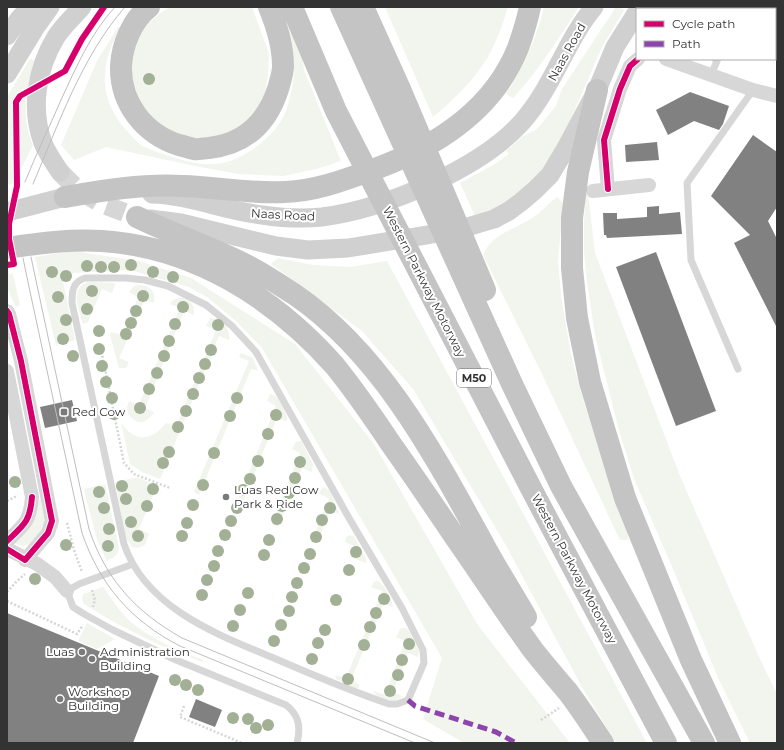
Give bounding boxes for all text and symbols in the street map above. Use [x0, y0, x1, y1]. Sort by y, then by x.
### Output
legend [636, 8, 776, 60]
text: Cycle path [672, 16, 735, 31]
street label: Naas Road [544, 20, 589, 84]
text: Path [672, 36, 701, 51]
street label: Western Parkway Motorway [380, 204, 469, 360]
street label: Naas Road [251, 205, 316, 224]
road number: M50 [457, 369, 491, 387]
place label: Red Cow [72, 404, 126, 419]
marker: Red Cow [59, 407, 69, 417]
place label: Luas Red Cow Park & Ride [234, 482, 319, 511]
street label: Western Parkway Motorway [529, 491, 621, 647]
marker: Luas Red Cow Park & Ride [221, 492, 231, 502]
place label: Luas [46, 644, 74, 659]
place label: Administration Building [100, 644, 190, 673]
marker: Luas [77, 647, 87, 657]
marker: Administration Building [87, 654, 97, 664]
place label: Workshop Building [68, 684, 130, 713]
marker: Workshop Building [55, 694, 65, 704]

